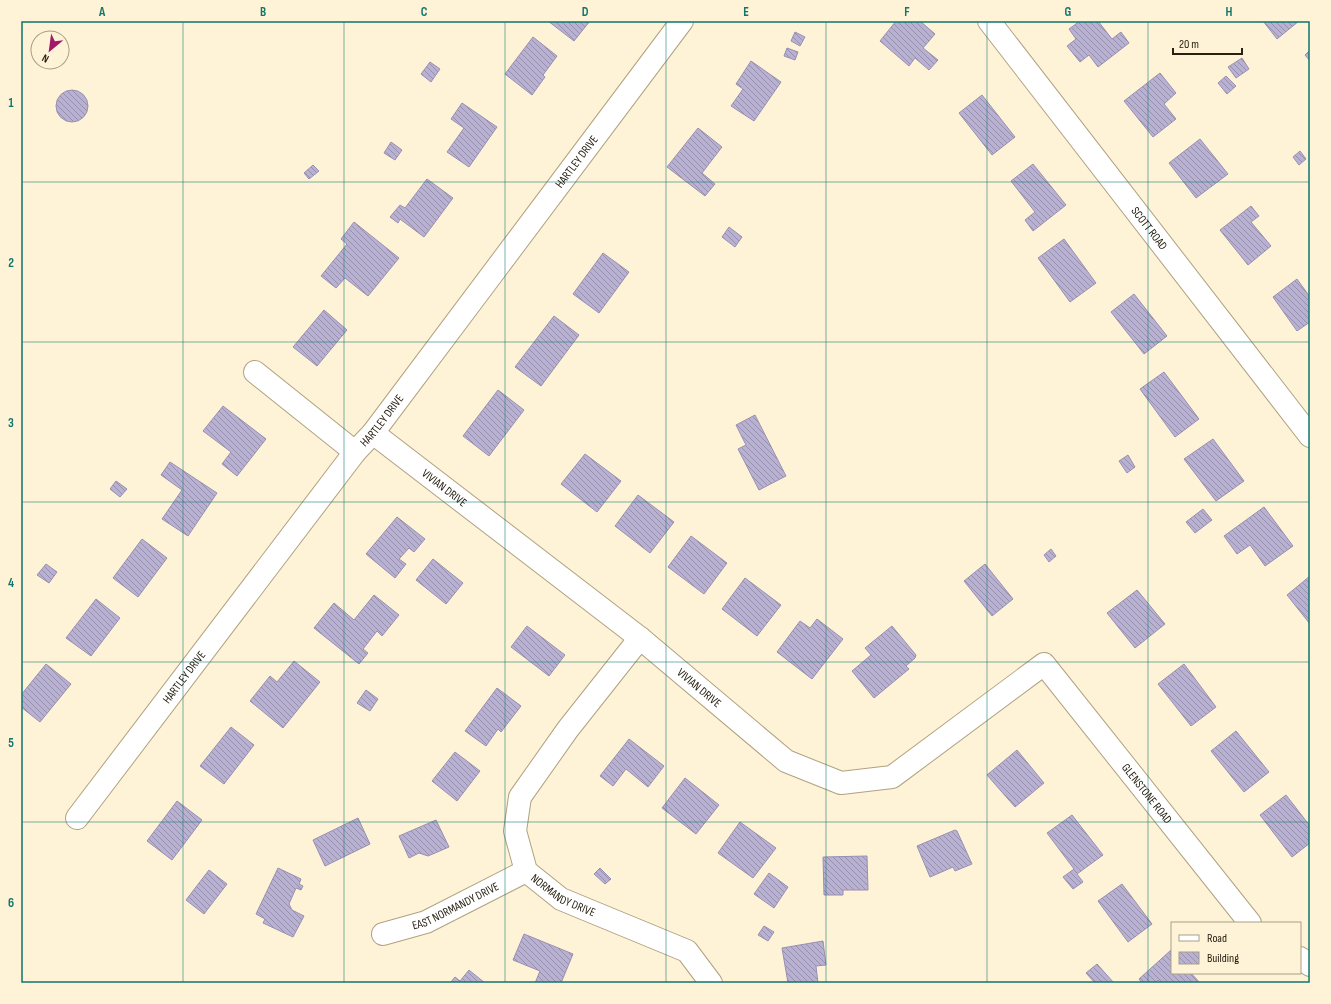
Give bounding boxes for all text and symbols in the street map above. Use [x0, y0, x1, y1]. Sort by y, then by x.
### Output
text: A [98, 4, 106, 20]
text: B [260, 4, 266, 20]
text: C [421, 4, 428, 20]
text: D [582, 4, 589, 20]
text: E [743, 4, 749, 20]
text: F [904, 4, 910, 20]
text: G [1065, 4, 1072, 20]
text: H [1226, 4, 1233, 20]
north arrow [30, 30, 70, 70]
scale bar [1173, 30, 1242, 56]
text: 20 m [1179, 37, 1199, 52]
text: N [40, 51, 51, 65]
text: 1 [8, 95, 14, 111]
street label: HARTLEY DRIVE [552, 133, 602, 191]
street label: SCOTT ROAD [1127, 204, 1170, 253]
text: 2 [8, 255, 14, 271]
street label: HARTLEY DRIVE [357, 392, 407, 450]
text: 3 [8, 415, 14, 431]
street label: VIVIAN DRIVE [418, 466, 470, 510]
text: 4 [8, 575, 14, 591]
street label: HARTLEY DRIVE [160, 648, 209, 707]
street label: VIVIAN DRIVE [674, 665, 724, 711]
text: 5 [8, 735, 14, 751]
street label: GLENSTONE ROAD [1118, 761, 1175, 827]
street label: NORMANDY DRIVE [528, 871, 597, 920]
street label: EAST NORMANDY DRIVE [411, 879, 502, 933]
text: 6 [8, 895, 14, 911]
legend [1171, 922, 1301, 974]
text: Road [1207, 931, 1227, 946]
text: Building [1207, 951, 1239, 966]

